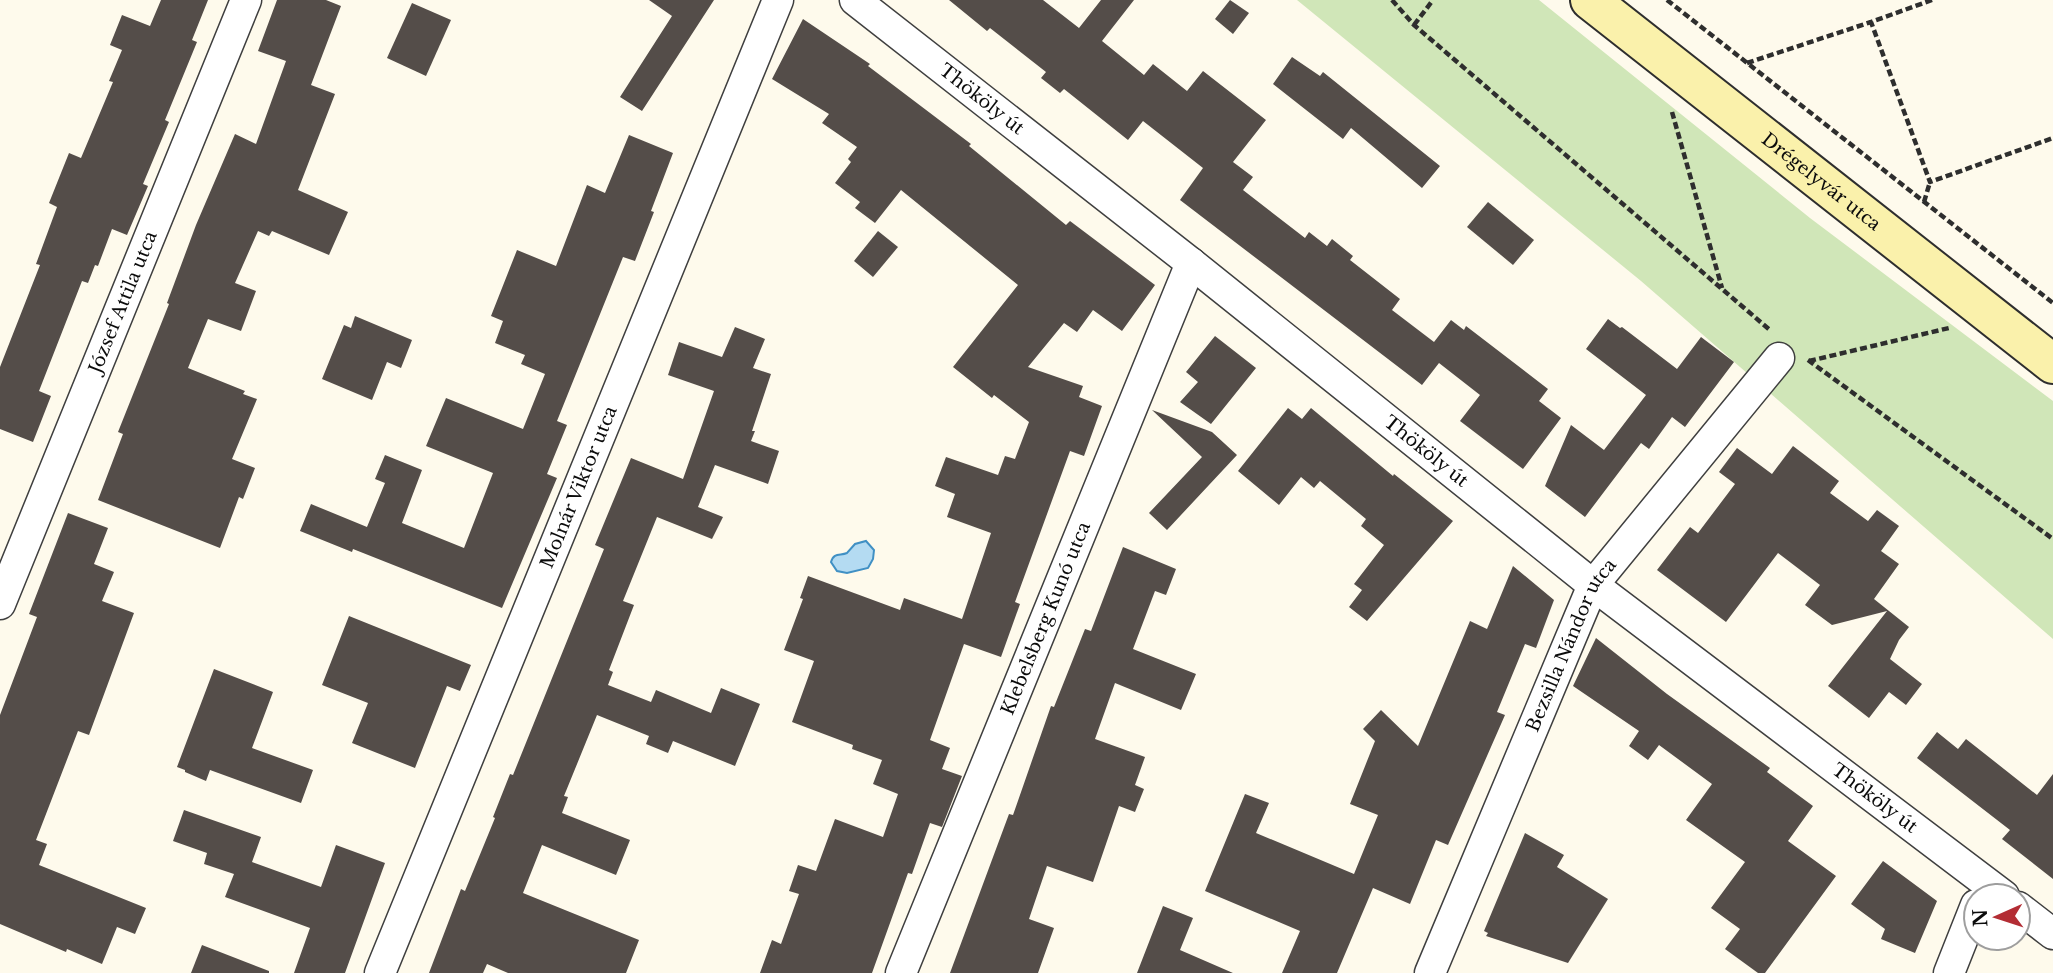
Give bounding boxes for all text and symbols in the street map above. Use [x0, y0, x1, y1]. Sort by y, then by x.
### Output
street label: Thököly út [935, 59, 1029, 139]
street label: Drégelyvár utca [1757, 128, 1885, 235]
street label: József Attila utca [83, 228, 162, 378]
street label: Molnár Viktor utca [536, 403, 622, 571]
street label: Thököly út [1380, 411, 1473, 492]
street label: Klebelsberg Kunó utca [997, 519, 1095, 718]
street label: Bezsilla Nándor utca [1522, 554, 1621, 735]
street label: Thököly út [1828, 759, 1922, 838]
north arrow [1962, 882, 2032, 952]
text: N [1969, 908, 1992, 927]

